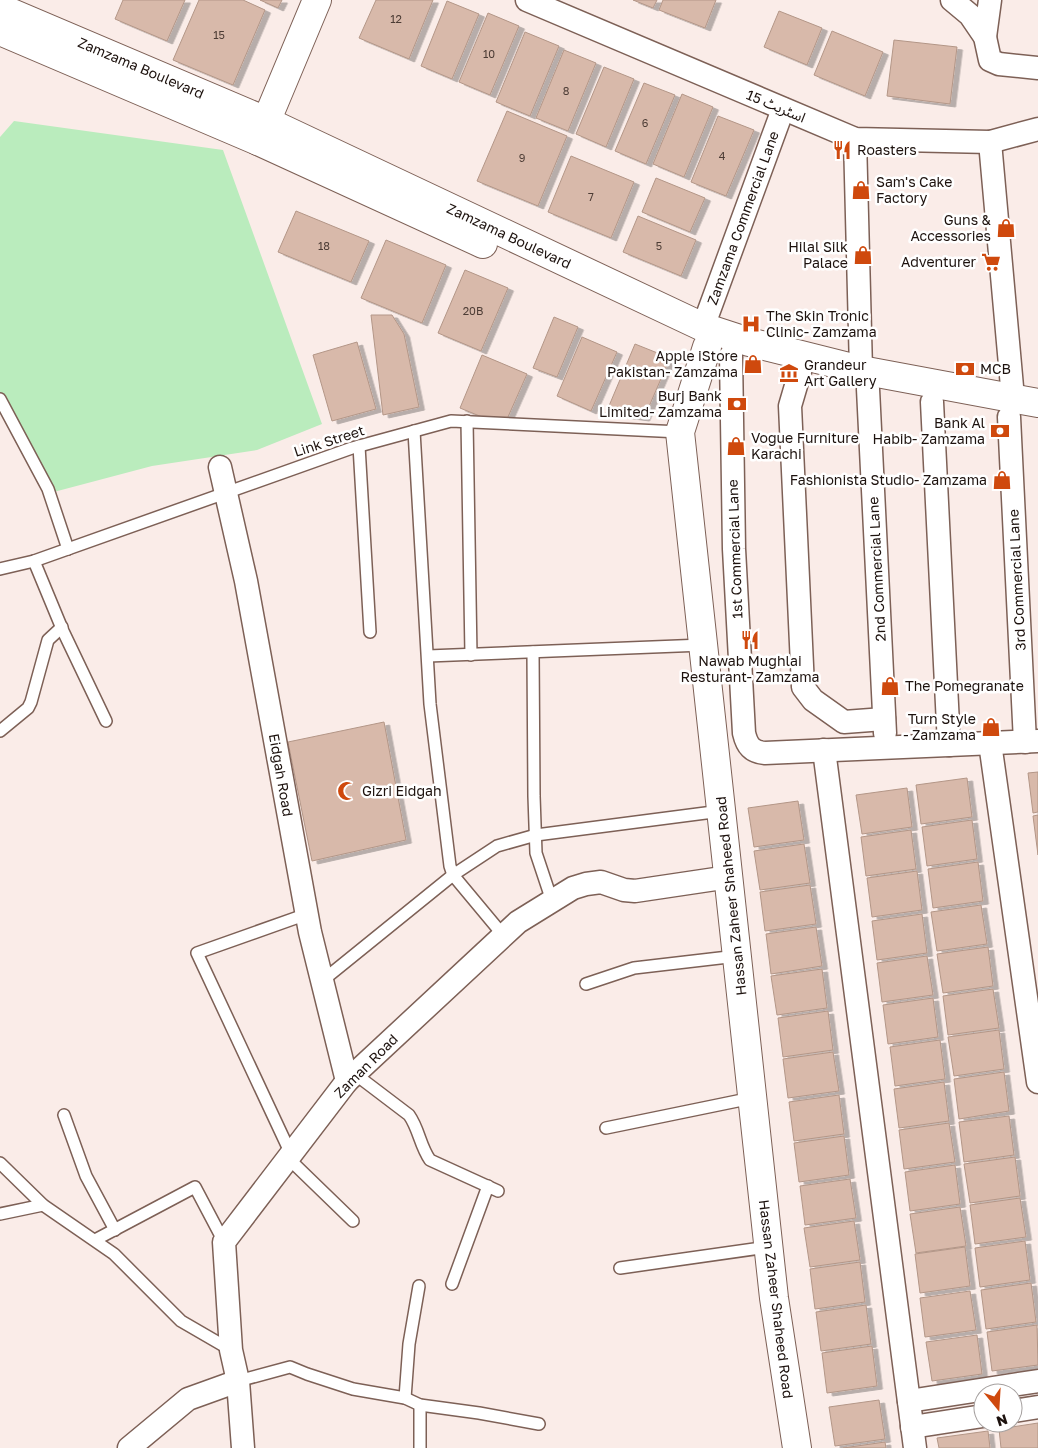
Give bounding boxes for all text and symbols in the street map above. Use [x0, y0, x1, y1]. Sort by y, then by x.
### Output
house number: 12 [390, 12, 402, 25]
house number: 15 [213, 28, 225, 41]
street label: Zamzama Boulevard [76, 33, 207, 102]
house number: 10 [483, 47, 495, 60]
house number: 8 [563, 84, 570, 97]
street label: اسٹریٹ 15 [744, 85, 808, 127]
house number: 6 [642, 116, 649, 129]
street label: Zamzama Commercial Lane [703, 129, 782, 307]
restaurant icon: Roasters [831, 139, 853, 161]
place label: Roasters [857, 141, 917, 158]
house number: 4 [719, 149, 726, 162]
house number: 9 [519, 151, 525, 164]
place label: Sam's Cake Factory [876, 173, 952, 206]
shop icon: Sam's Cake Factory [850, 179, 872, 201]
house number: 7 [588, 190, 594, 203]
street label: Zamzama Boulevard [444, 199, 574, 272]
place label: Guns & Accessories [910, 211, 992, 244]
shop icon: Guns & Accessories [995, 217, 1017, 239]
place label: Hilal Silk Palace [788, 238, 848, 271]
house number: 18 [318, 239, 330, 252]
house number: 5 [656, 239, 662, 252]
shop icon: Hilal Silk Palace [852, 244, 874, 266]
supermarket icon: Adventurer [980, 251, 1002, 273]
place label: Adventurer [901, 253, 977, 270]
house number: 20B [463, 304, 483, 317]
place label: The Skin Tronic Clinic- Zamzama [766, 307, 877, 340]
hospital icon: The Skin Tronic Clinic- Zamzama [740, 313, 762, 335]
place label: Apple iStore Pakistan- Zamzama [607, 347, 738, 380]
shop icon: Apple iStore Pakistan- Zamzama [742, 353, 764, 375]
place label: Grandeur Art Gallery [804, 356, 877, 389]
bank icon: MCB [954, 358, 976, 380]
place label: MCB [980, 360, 1011, 377]
museum icon: Grandeur Art Gallery [778, 362, 800, 384]
place label: Burj Bank Limited- Zamzama [599, 387, 722, 420]
bank icon: Burj Bank Limited- Zamzama [726, 393, 748, 415]
place label: Bank Al Habib- Zamzama [873, 414, 985, 447]
bank icon: Bank Al Habib- Zamzama [989, 420, 1011, 442]
street label: Link Street [291, 421, 366, 460]
place label: Vogue Furniture Karachi [751, 429, 859, 462]
shop icon: Vogue Furniture Karachi [725, 435, 747, 457]
shop icon: Fashionista Studio- Zamzama [991, 469, 1013, 491]
place label: Fashionista Studio- Zamzama [790, 471, 987, 488]
street label: 1st Commercial Lane [724, 479, 745, 619]
street label: 2nd Commercial Lane [864, 496, 889, 642]
street label: 3rd Commercial Lane [1004, 509, 1029, 651]
restaurant icon: Nawab Mughlai Resturant- Zamzama [739, 629, 761, 651]
place label: Nawab Mughlai Resturant- Zamzama [681, 652, 819, 685]
shop icon: The Pomegranate [879, 675, 901, 697]
place label: The Pomegranate [905, 677, 1024, 694]
place label: Turn Style - Zamzama [903, 710, 976, 743]
shop icon: Turn Style - Zamzama [980, 716, 1002, 738]
street label: Eidgah Road [266, 732, 297, 818]
mosque icon: Gizri Eidgah [336, 780, 358, 802]
place label: Gizri Eidgah [362, 782, 442, 799]
street label: Hassan Zaheer Shaheed Road [712, 796, 749, 997]
street label: Zaman Road [330, 1030, 401, 1101]
street label: Hassan Zaheer Shaheed Road [756, 1199, 797, 1399]
north arrow [973, 1383, 1023, 1433]
text: N [994, 1411, 1010, 1431]

